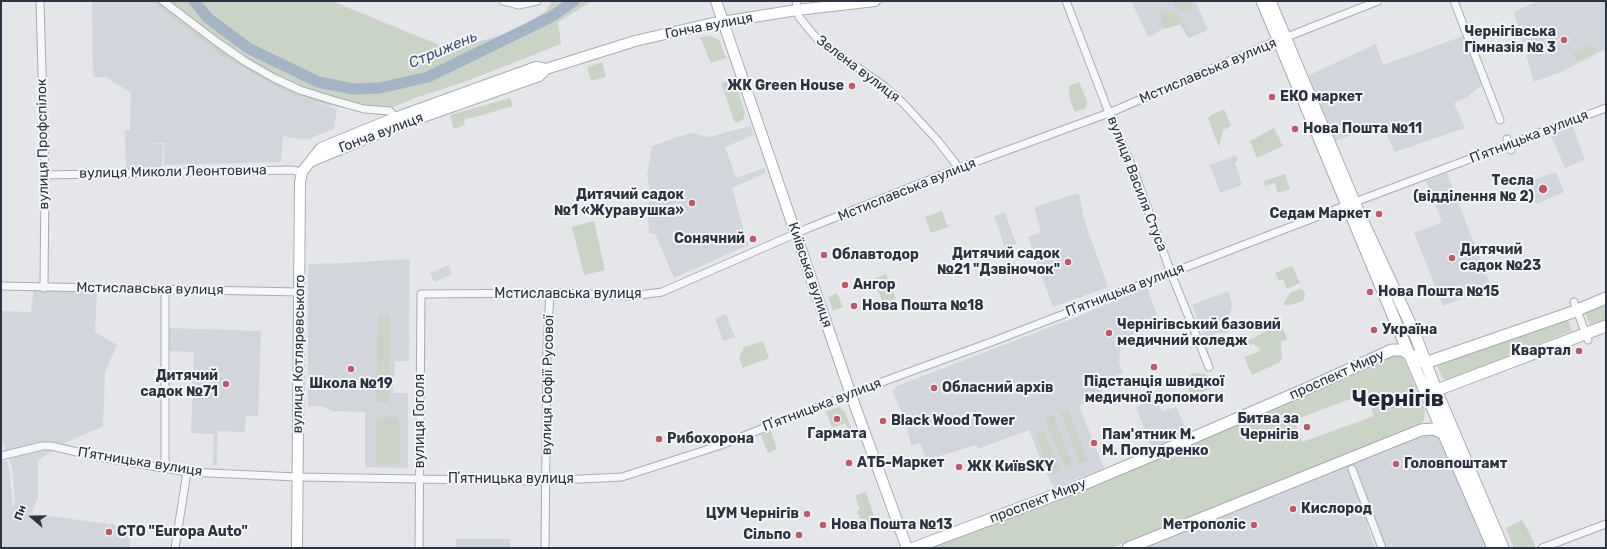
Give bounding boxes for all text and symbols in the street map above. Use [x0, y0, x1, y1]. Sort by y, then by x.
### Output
street label: Гонча вулиця [664, 9, 754, 43]
place label: Чернігівська Гімназія № 3 [1464, 24, 1556, 56]
water label: Стрижень [406, 28, 480, 72]
street label: Зелена вулиця [813, 32, 903, 106]
street label: Мстиславська вулиця [1137, 34, 1279, 108]
marker: Чернігівська Гімназія № 3 [1559, 35, 1569, 45]
street label: вулиця Профспілок [33, 78, 53, 210]
place label: ЖК Green House [727, 78, 844, 94]
marker: ЖК Green House [847, 81, 857, 91]
place label: ЕКО маркет [1280, 89, 1363, 105]
marker: ЕКО маркет [1267, 92, 1277, 102]
street label: Пʼятницька вулиця [1467, 107, 1591, 167]
street label: Гонча вулиця [336, 109, 426, 157]
street label: вулиця Василя Стуса [1103, 114, 1171, 254]
place label: Нова Пошта №11 [1303, 121, 1422, 137]
marker: Нова Пошта №11 [1290, 124, 1300, 134]
street label: Мстиславська вулиця [836, 155, 978, 225]
street label: вулиця Миколи Леонтовича [79, 162, 267, 182]
place label: Тесла (відділення № 2) [1413, 173, 1534, 206]
marker: Тесла (відділення № 2) [1537, 183, 1549, 195]
place label: Дитячий садок №1 «Журавушка» [554, 187, 684, 220]
marker: Дитячий садок №1 «Журавушка» [687, 198, 697, 208]
place label: Седам Маркет [1269, 206, 1371, 222]
marker: Седам Маркет [1374, 209, 1384, 219]
street label: Київська вулиця [784, 220, 836, 330]
place label: Сонячний [674, 231, 745, 247]
marker: Сонячний [748, 234, 758, 244]
place label: Дитячий садок №23 [1460, 242, 1541, 274]
place label: Дитячий садок №21 "Дзвіночок" [937, 246, 1060, 278]
place label: Облавтодор [832, 247, 919, 263]
marker: Облавтодор [819, 250, 829, 260]
marker: Дитячий садок №23 [1447, 253, 1457, 263]
marker: Дитячий садок №21 "Дзвіночок" [1063, 257, 1073, 267]
street label: Пʼятницька вулиця [1063, 260, 1187, 320]
street label: вулиця Котляревського [289, 274, 309, 434]
place label: Ангор [853, 277, 896, 293]
street label: Мстиславська вулиця [76, 279, 224, 299]
marker: Ангор [840, 280, 850, 290]
place label: Нова Пошта №15 [1378, 284, 1499, 300]
street label: Мстиславська вулиця [494, 286, 642, 302]
marker: Нова Пошта №15 [1365, 287, 1375, 297]
place label: Нова Пошта №18 [862, 298, 984, 314]
marker: Нова Пошта №18 [849, 301, 859, 311]
street label: вулиця Софії Русової [538, 315, 558, 455]
place label: Чернігівський базовий медичний коледж [1117, 317, 1281, 350]
place label: Україна [1382, 322, 1437, 338]
marker: Україна [1369, 325, 1379, 335]
marker: Чернігівський базовий медичний коледж [1104, 328, 1114, 338]
place label: Квартал [1511, 343, 1571, 359]
marker: Квартал [1574, 346, 1584, 356]
street label: проспект Миру [1287, 347, 1387, 403]
marker: Підстанція швидкої медичної допомоги [1149, 362, 1159, 372]
marker: Школа №19 [346, 364, 356, 374]
place label: Дитячий садок №71 [140, 368, 218, 400]
street label: вулиця Гоголя [412, 374, 428, 468]
place label: Підстанція швидкої медичної допомоги [1084, 374, 1224, 406]
street label: Пʼятницька вулиця [760, 375, 884, 435]
place label: Школа №19 [309, 376, 393, 392]
marker: Дитячий садок №71 [221, 379, 231, 389]
place label: Обласний архів [942, 380, 1053, 396]
marker: Обласний архів [929, 383, 939, 393]
district label: Чернігів [1352, 387, 1444, 413]
place label: Битва за Чернігів [1237, 411, 1299, 444]
place label: Black Wood Tower [891, 413, 1015, 429]
marker: Гармата [832, 414, 842, 424]
marker: Black Wood Tower [878, 416, 888, 426]
marker: Битва за Чернігів [1302, 422, 1312, 432]
place label: Гармата [807, 426, 867, 442]
place label: Пам'ятник М. М. Попудренко [1102, 427, 1209, 460]
place label: Рибохорона [667, 431, 754, 447]
marker: Рибохорона [654, 434, 664, 444]
marker: Пам'ятник М. М. Попудренко [1089, 438, 1099, 448]
street label: Пʼятницька вулиця [76, 444, 204, 480]
place label: АТБ-Маркет [857, 455, 945, 471]
place label: Головпоштамт [1404, 456, 1507, 472]
marker: АТБ-Маркет [844, 458, 854, 468]
place label: ЖК КиївSKY [967, 459, 1054, 475]
marker: Головпоштамт [1391, 459, 1401, 469]
marker: ЖК КиївSKY [954, 462, 964, 472]
street label: Пʼятницька вулиця [448, 471, 574, 487]
street label: проспект Миру [987, 475, 1089, 527]
north arrow [12, 497, 52, 537]
place label: Кислород [1301, 501, 1372, 517]
text: Пн [12, 503, 29, 522]
marker: Кислород [1288, 504, 1298, 514]
place label: ЦУМ Чернігів [706, 506, 799, 522]
marker: ЦУМ Чернігів [802, 509, 812, 519]
place label: Нова Пошта №13 [831, 517, 953, 533]
place label: Метрополіс [1163, 517, 1246, 533]
marker: Нова Пошта №13 [818, 520, 828, 530]
marker: Метрополіс [1249, 520, 1259, 530]
place label: СТО "Europa Auto" [117, 524, 248, 540]
marker: СТО "Europa Auto" [104, 527, 114, 537]
place label: Сільпо [743, 527, 791, 543]
marker: Сільпо [794, 530, 804, 540]

